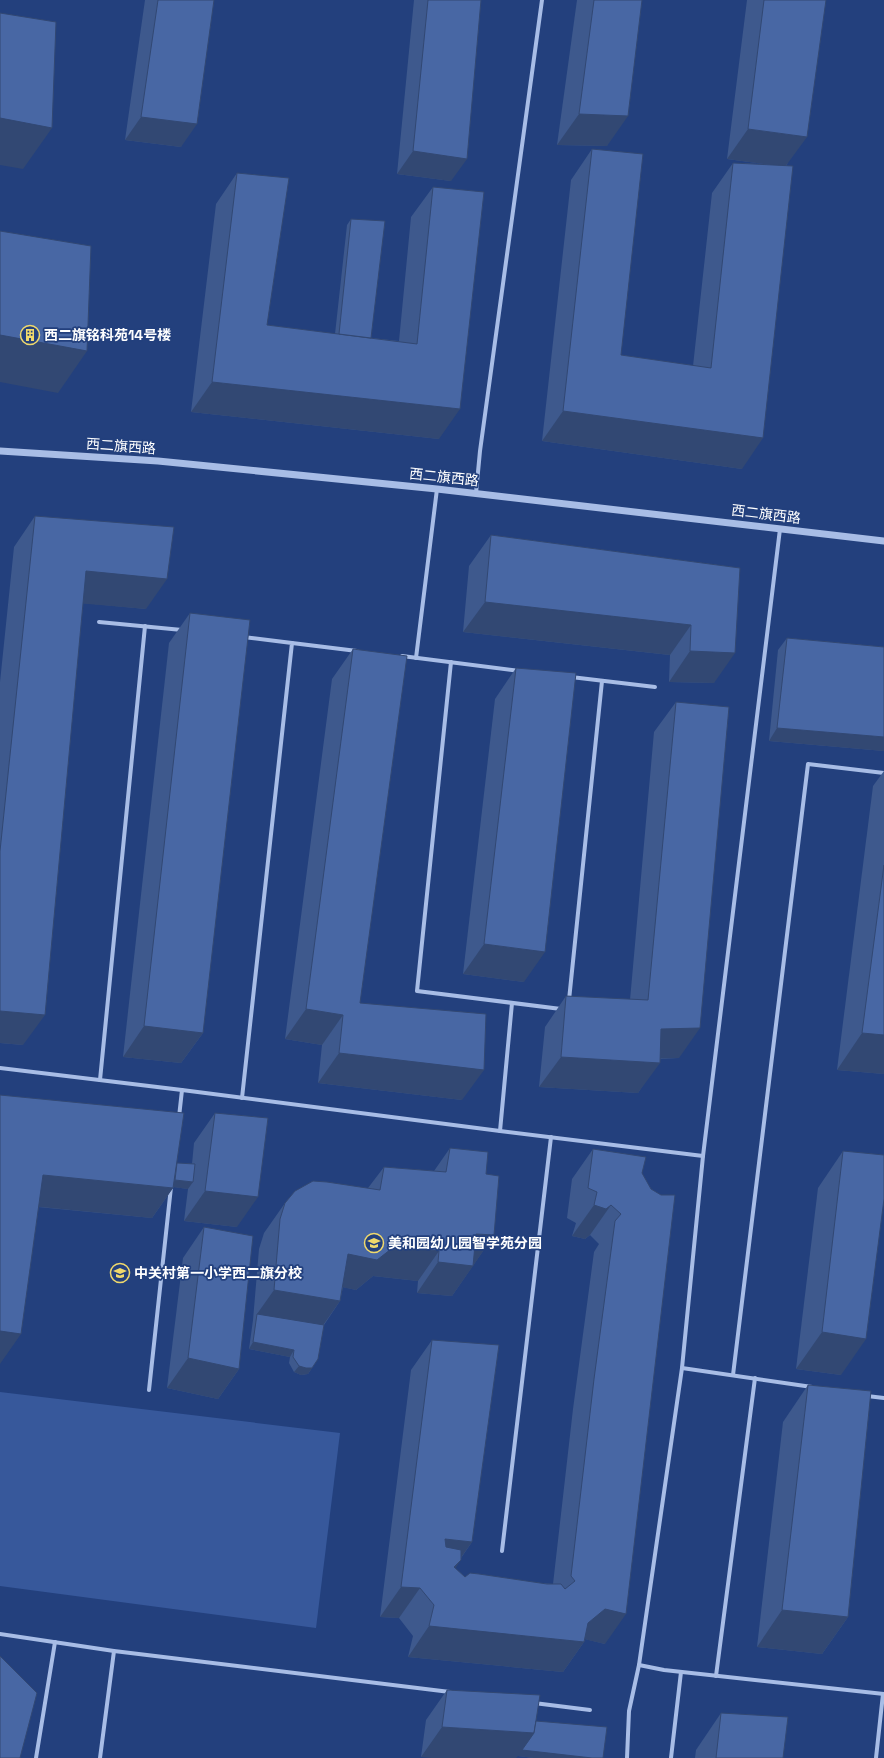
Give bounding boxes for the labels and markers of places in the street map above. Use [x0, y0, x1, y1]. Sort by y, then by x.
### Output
building icon: 西二旗铭科苑14号楼 [19, 324, 41, 346]
place label: 西二旗铭科苑14号楼 [44, 326, 171, 344]
school or university icon: 美和园幼儿园智学苑分园 [363, 1232, 385, 1254]
place label: 美和园幼儿园智学苑分园 [388, 1234, 542, 1252]
school or university icon: 中关村第一小学西二旗分校 [109, 1262, 131, 1284]
place label: 中关村第一小学西二旗分校 [134, 1264, 302, 1282]

